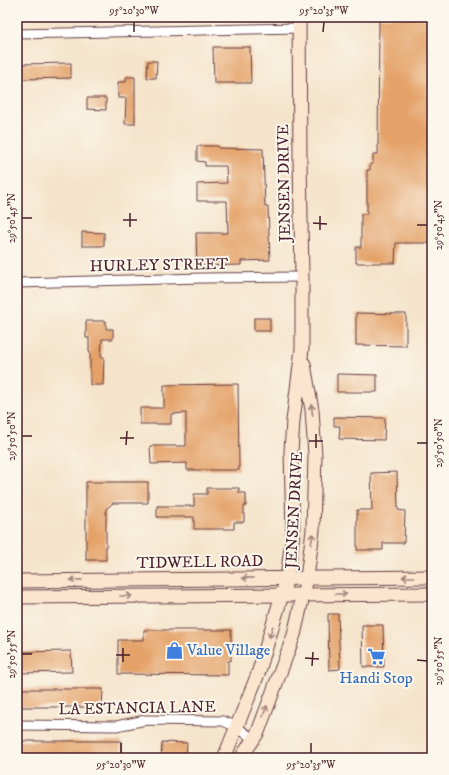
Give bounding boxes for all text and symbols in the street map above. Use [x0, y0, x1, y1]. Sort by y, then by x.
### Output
text: 95°20'30"W [108, 5, 159, 17]
text: 95°20'35"W [299, 5, 349, 17]
street label: JENSEN DRIVE [273, 124, 295, 244]
text: 29°50'45"N [6, 193, 18, 243]
text: 29°50'45"N [433, 200, 445, 250]
street label: HURLEY STREET [89, 254, 229, 276]
one-way arrow [308, 404, 316, 417]
text: 29°50'50"N [6, 411, 18, 461]
text: 29°50'50"N [433, 418, 445, 468]
street label: JENSEN DRIVE [281, 451, 307, 571]
one-way arrow [308, 533, 316, 546]
street label: TIDWELL ROAD [136, 551, 264, 573]
one-way arrow [402, 573, 415, 581]
one-way arrow [242, 574, 255, 582]
one-way arrow [70, 576, 83, 584]
one-way arrow [334, 590, 347, 598]
one-way arrow [119, 592, 132, 600]
one-way arrow [267, 625, 274, 638]
text: 29°50'55"N [6, 629, 18, 679]
text: 29°50'55"N [433, 636, 445, 686]
shop icon: Value Village [164, 640, 184, 660]
place label: Value Village [186, 640, 271, 660]
supermarket icon: Handi Stop [366, 647, 386, 667]
place label: Handi Stop [339, 668, 413, 688]
street label: LA ESTANCIA LANE [58, 697, 216, 719]
one-way arrow [262, 706, 270, 718]
text: 95°20'30"W [95, 759, 146, 771]
text: 95°20'35"W [286, 759, 336, 771]

